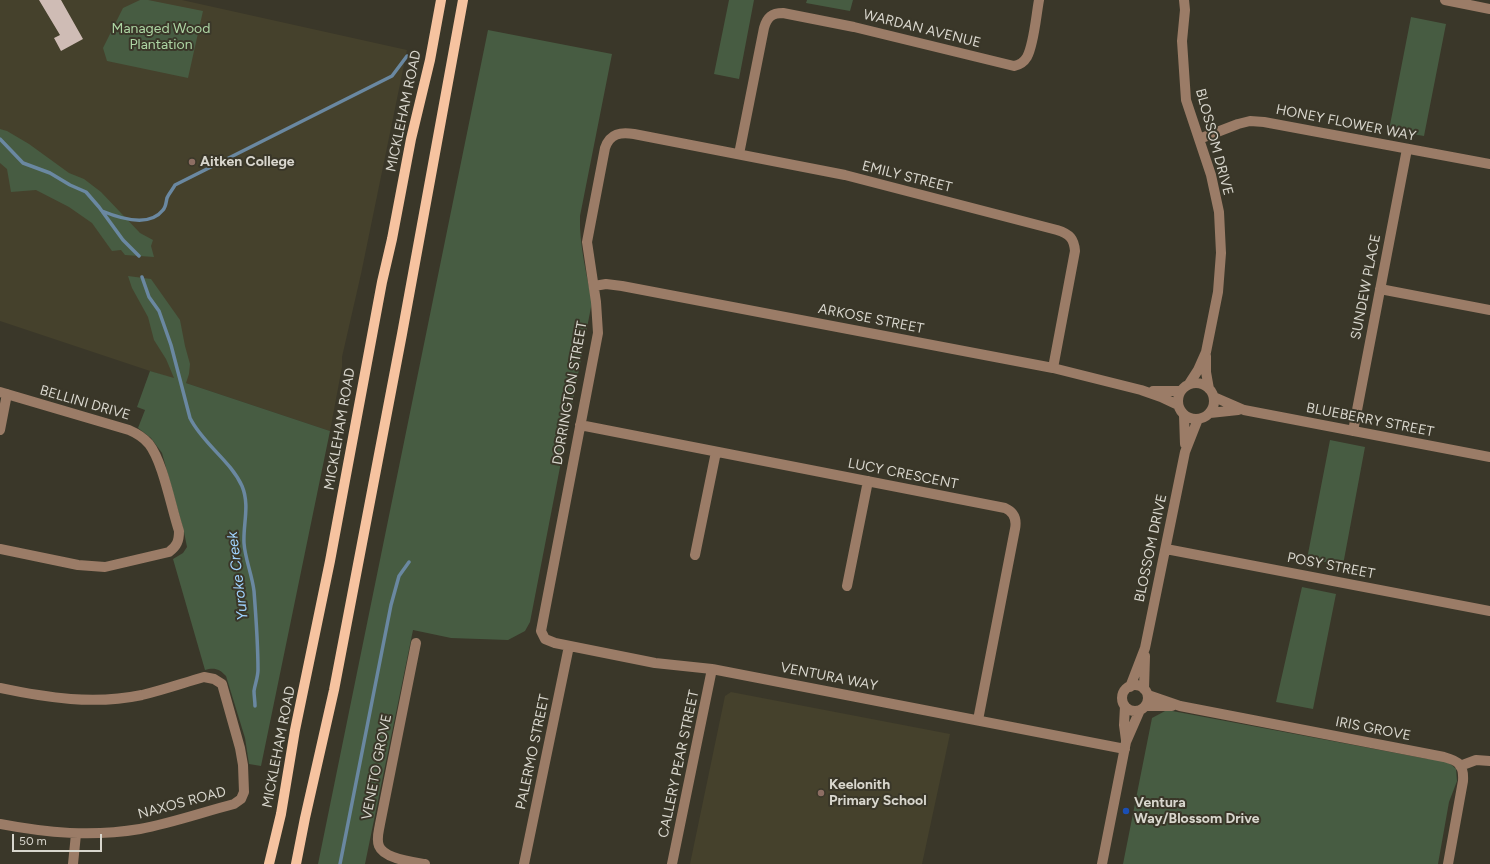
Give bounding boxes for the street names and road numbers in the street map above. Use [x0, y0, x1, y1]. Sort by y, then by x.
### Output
street label: WARDAN AVENUE [862, 6, 982, 52]
street label: MICKLEHAM ROAD [383, 49, 425, 173]
street label: BLOSSOM DRIVE [1192, 87, 1236, 197]
street label: HONEY FLOWER WAY [1274, 101, 1418, 145]
street label: EMILY STREET [860, 158, 954, 196]
street label: SUNDEW PLACE [1348, 233, 1384, 341]
street label: ARKOSE STREET [817, 301, 925, 337]
street label: DORRINGTON STREET [549, 320, 591, 466]
street label: MICKLEHAM ROAD [321, 367, 359, 491]
street label: BELLINI DRIVE [38, 382, 132, 424]
street label: BLUEBERRY STREET [1305, 399, 1435, 441]
street label: LUCY CRESCENT [846, 455, 960, 493]
street label: BLOSSOM DRIVE [1131, 492, 1171, 604]
street label: POSY STREET [1286, 549, 1376, 583]
street label: VENTURA WAY [779, 659, 879, 695]
street label: MICKLEHAM ROAD [259, 685, 299, 809]
street label: CALLERY PEAR STREET [655, 689, 703, 839]
street label: PALERMO STREET [513, 693, 553, 811]
street label: VENETO GROVE [359, 713, 395, 821]
street label: IRIS GROVE [1334, 713, 1412, 745]
street label: NAXOS ROAD [136, 783, 228, 823]

